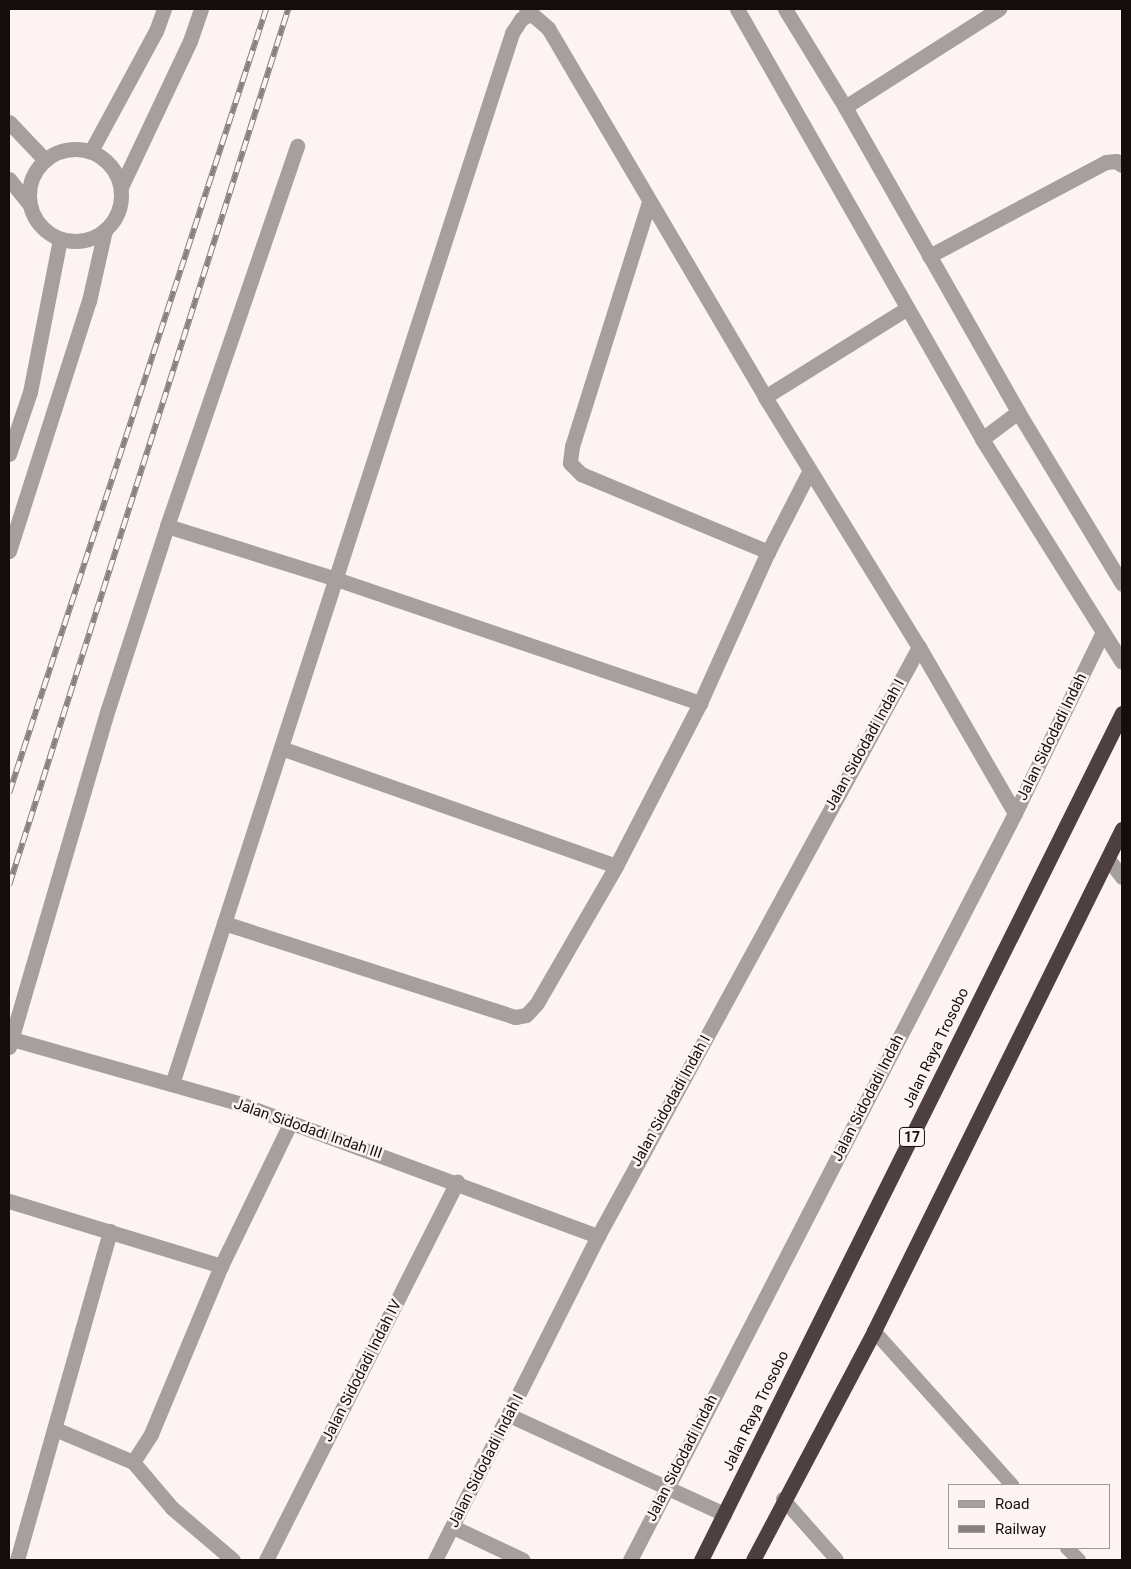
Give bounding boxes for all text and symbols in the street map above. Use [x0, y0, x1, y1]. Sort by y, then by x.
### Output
street label: Jalan Sidodadi Indah [1013, 670, 1091, 804]
street label: Jalan Sidodadi Indah I [821, 676, 909, 814]
street label: Jalan Raya Trosobo [899, 985, 973, 1111]
street label: Jalan Sidodadi Indah I [627, 1032, 715, 1170]
street label: Jalan Sidodadi Indah [828, 1032, 908, 1164]
street label: Jalan Sidodadi Indah III [232, 1095, 384, 1163]
road number: 17 [898, 1126, 926, 1148]
street label: Jalan Sidodadi Indah IV [318, 1297, 406, 1445]
street label: Jalan Raya Trosobo [719, 1348, 793, 1474]
street label: Jalan Sidodadi Indah I [445, 1391, 527, 1531]
street label: Jalan Sidodadi Indah [642, 1392, 722, 1524]
legend [948, 1484, 1111, 1549]
text: Road [995, 1495, 1029, 1513]
text: Railway [995, 1520, 1046, 1538]

